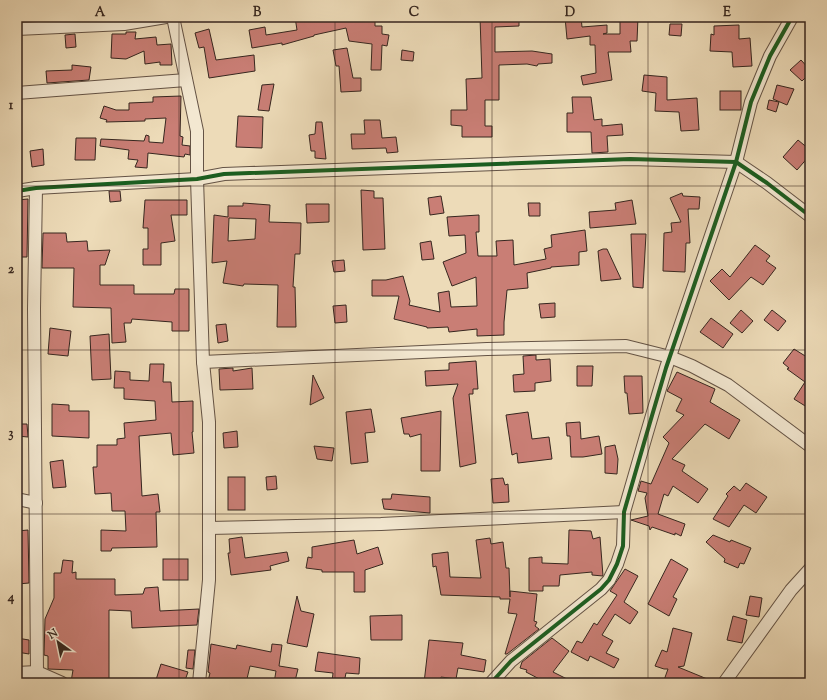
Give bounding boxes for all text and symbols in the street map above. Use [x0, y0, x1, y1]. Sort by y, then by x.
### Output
text: A [95, 4, 106, 22]
text: B [253, 4, 262, 22]
text: C [409, 4, 419, 22]
text: D [565, 4, 575, 22]
text: E [723, 4, 731, 22]
text: 1 [9, 97, 14, 115]
text: 2 [8, 261, 15, 279]
text: 3 [8, 425, 14, 443]
text: 4 [7, 589, 15, 607]
north arrow [38, 622, 78, 662]
text: N [44, 625, 61, 644]

